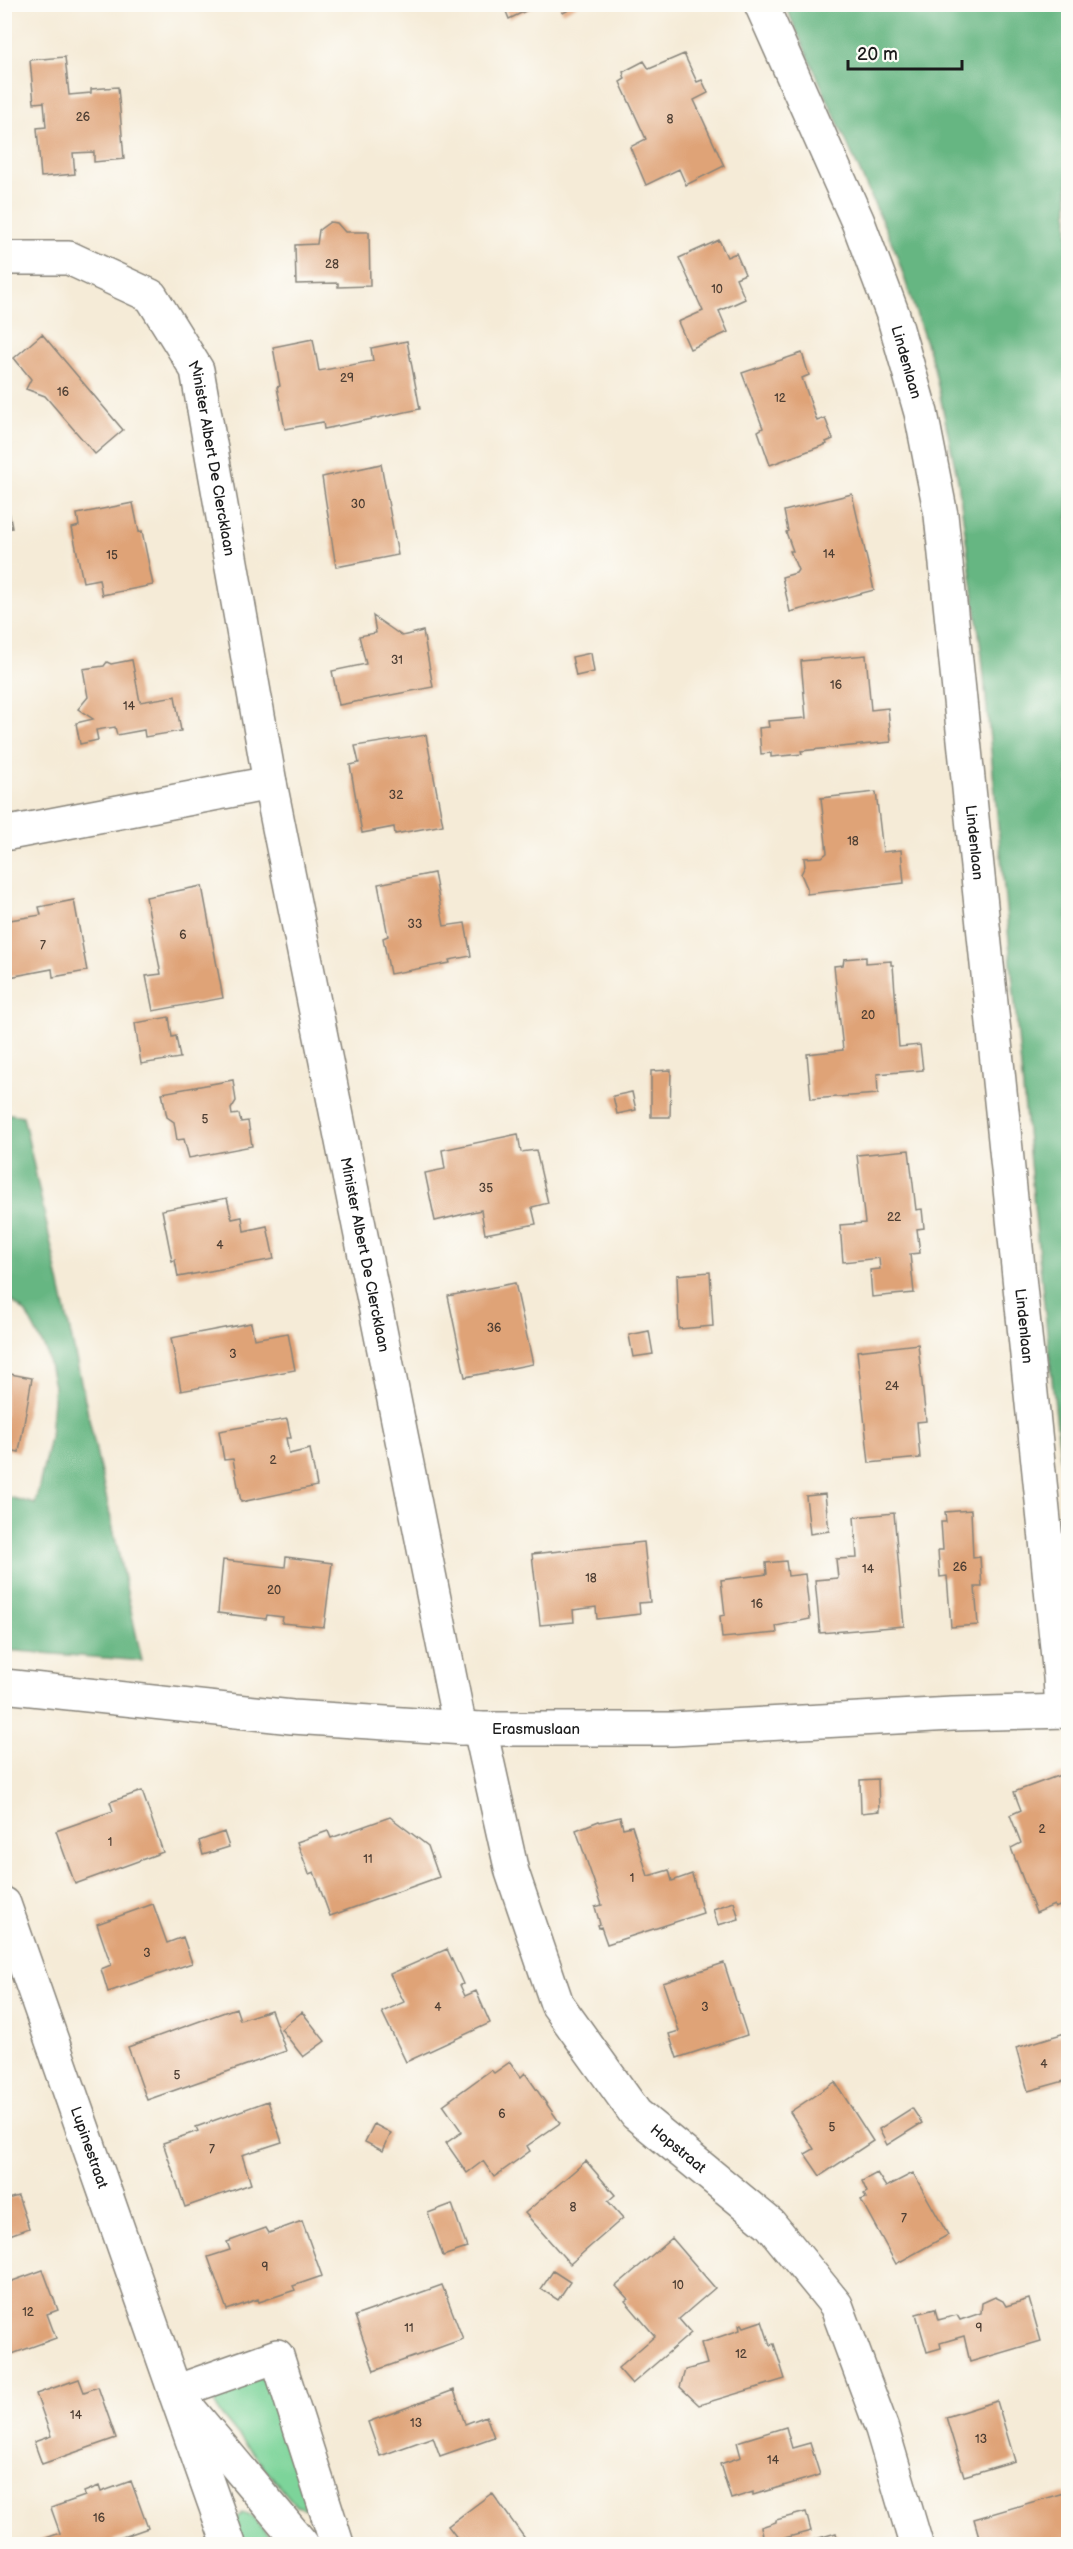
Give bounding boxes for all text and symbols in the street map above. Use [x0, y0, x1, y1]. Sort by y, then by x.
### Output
scale bar [848, 33, 962, 71]
text: 20 m [857, 44, 898, 65]
house number: 26 [76, 110, 90, 125]
house number: 8 [667, 112, 674, 127]
house number: 28 [325, 257, 339, 272]
house number: 10 [711, 282, 723, 297]
street label: Lindenlaan [887, 323, 925, 401]
street label: Minister Albert De Clercklaan [183, 357, 239, 558]
house number: 29 [340, 371, 354, 386]
house number: 16 [57, 385, 69, 400]
house number: 12 [774, 391, 786, 406]
house number: 30 [351, 497, 365, 512]
house number: 14 [823, 547, 836, 562]
house number: 15 [106, 548, 118, 563]
house number: 31 [391, 653, 403, 668]
house number: 16 [830, 678, 842, 693]
house number: 14 [123, 699, 136, 714]
house number: 32 [389, 788, 403, 803]
street label: Lindenlaan [961, 804, 987, 881]
house number: 18 [847, 834, 859, 849]
house number: 33 [408, 917, 422, 932]
house number: 6 [179, 928, 187, 943]
house number: 7 [40, 938, 46, 953]
house number: 20 [861, 1008, 875, 1023]
house number: 5 [202, 1112, 209, 1127]
street label: Minister Albert De Clercklaan [335, 1156, 393, 1354]
house number: 35 [479, 1181, 493, 1196]
house number: 22 [887, 1210, 901, 1225]
house number: 4 [216, 1238, 224, 1253]
street label: Lindenlaan [1010, 1288, 1037, 1364]
house number: 36 [487, 1321, 501, 1336]
house number: 3 [229, 1347, 237, 1362]
house number: 24 [885, 1379, 900, 1394]
house number: 2 [269, 1453, 277, 1468]
house number: 26 [953, 1560, 967, 1575]
house number: 14 [862, 1562, 875, 1577]
house number: 18 [585, 1571, 597, 1586]
house number: 20 [267, 1583, 281, 1598]
house number: 16 [751, 1597, 763, 1612]
street label: Erasmuslaan [492, 1720, 580, 1739]
house number: 2 [1038, 1822, 1046, 1837]
house number: 1 [108, 1835, 112, 1850]
house number: 11 [363, 1852, 373, 1867]
house number: 1 [630, 1871, 634, 1886]
house number: 3 [143, 1946, 151, 1961]
house number: 4 [434, 2000, 442, 2015]
house number: 3 [701, 2000, 709, 2015]
house number: 4 [1040, 2057, 1048, 2072]
house number: 5 [174, 2068, 181, 2083]
street label: Lupinestraat [66, 2104, 112, 2191]
house number: 6 [498, 2107, 506, 2122]
street label: Hopstraat [646, 2120, 710, 2178]
house number: 5 [829, 2120, 836, 2135]
house number: 7 [209, 2142, 215, 2157]
house number: 8 [570, 2200, 577, 2215]
house number: 7 [901, 2211, 907, 2226]
house number: 9 [262, 2260, 269, 2275]
house number: 10 [672, 2278, 684, 2293]
house number: 12 [22, 2305, 34, 2320]
house number: 11 [404, 2321, 414, 2336]
house number: 9 [976, 2321, 983, 2336]
house number: 12 [735, 2347, 747, 2362]
house number: 14 [70, 2408, 83, 2423]
house number: 13 [410, 2416, 422, 2431]
house number: 13 [975, 2432, 987, 2447]
house number: 14 [767, 2453, 780, 2468]
house number: 16 [93, 2511, 105, 2526]

